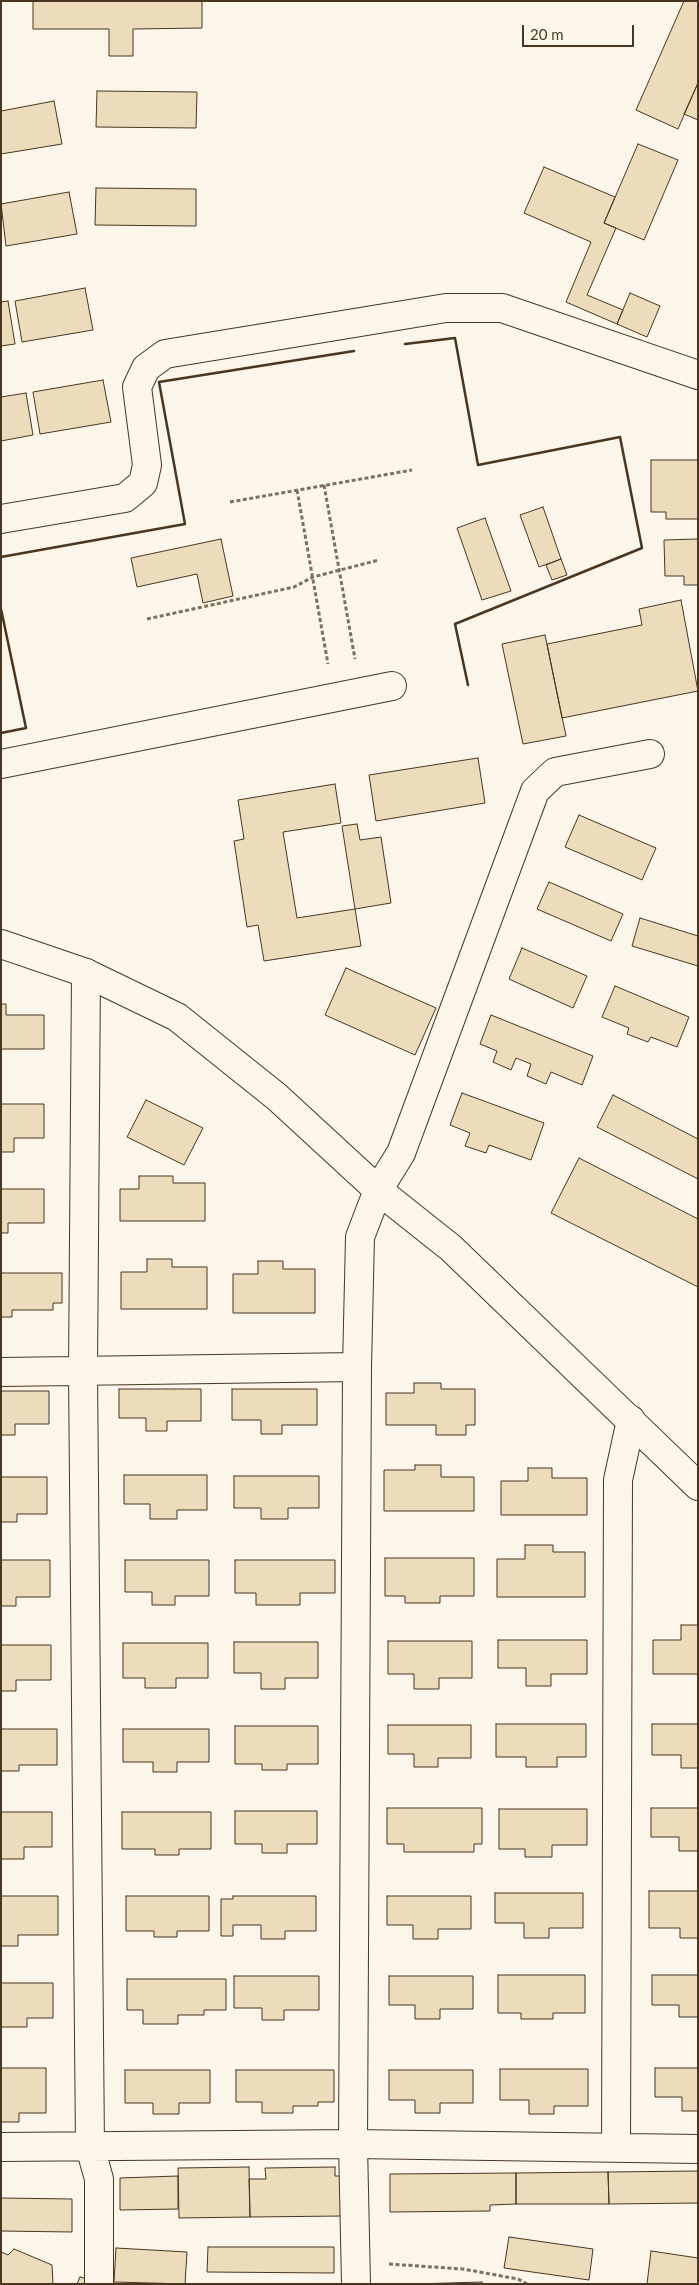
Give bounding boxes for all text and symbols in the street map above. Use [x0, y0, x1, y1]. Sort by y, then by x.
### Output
scale bar [524, 15, 636, 47]
text: 20 m [530, 25, 564, 43]

